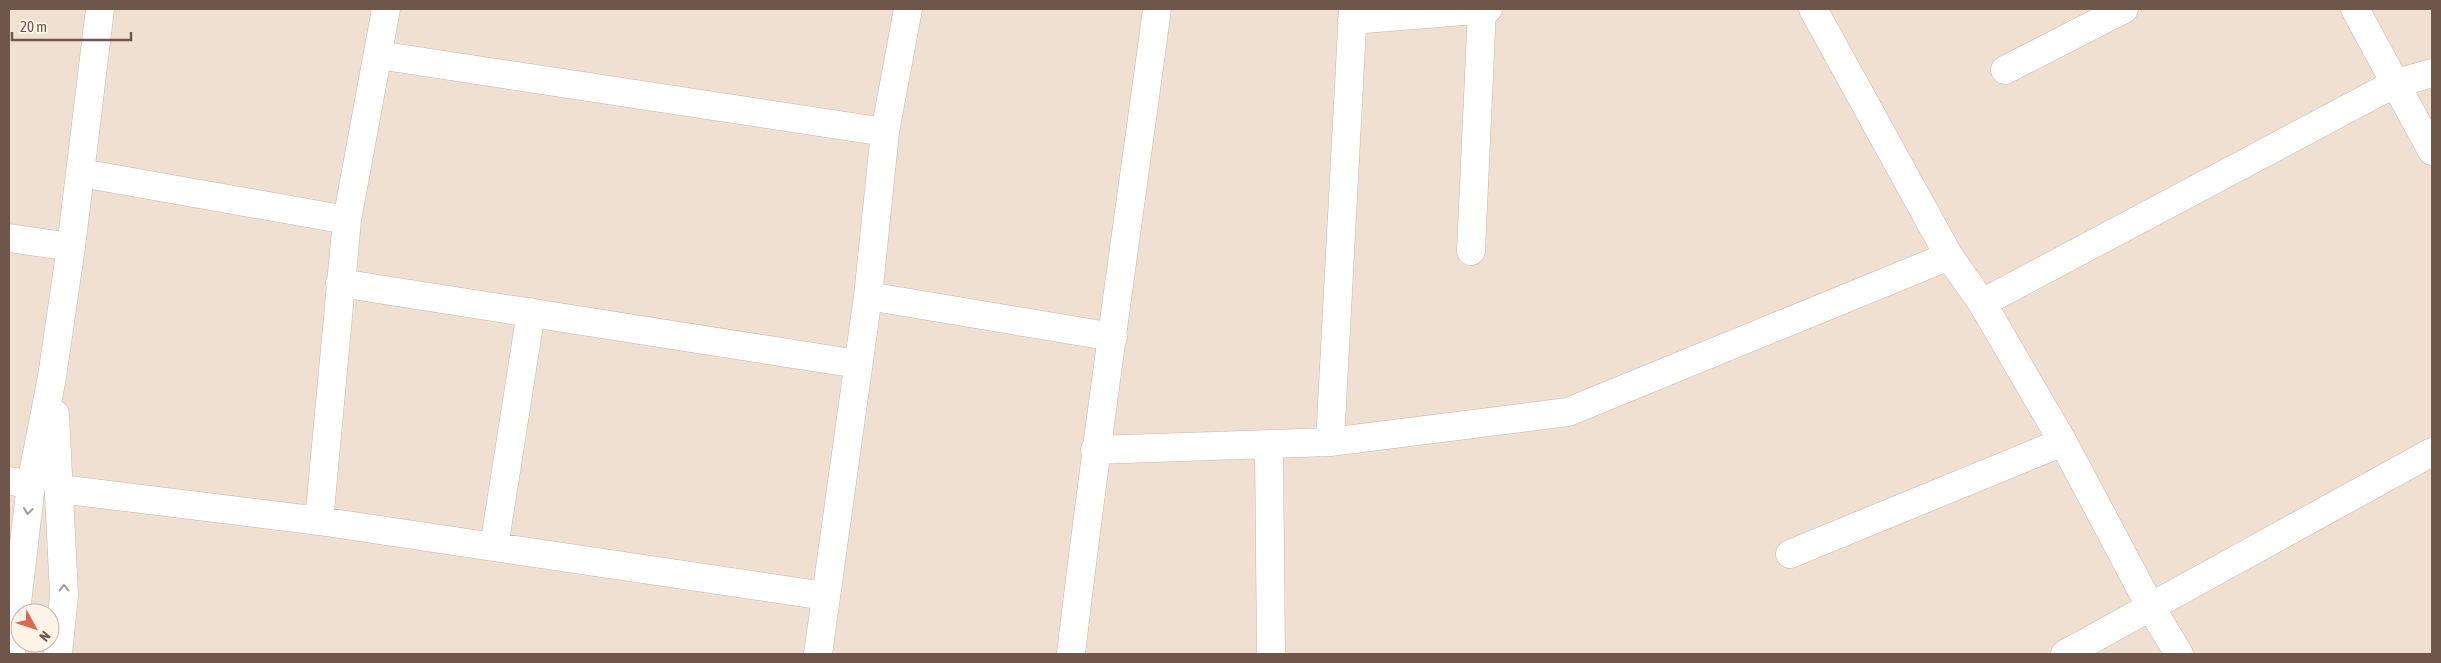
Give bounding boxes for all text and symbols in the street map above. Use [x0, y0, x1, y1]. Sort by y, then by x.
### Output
scale bar [12, 10, 131, 42]
text: 20 m [20, 18, 47, 35]
one-way arrow [23, 508, 34, 516]
one-way arrow [59, 584, 69, 592]
north arrow [10, 603, 60, 653]
text: N [36, 628, 54, 645]

